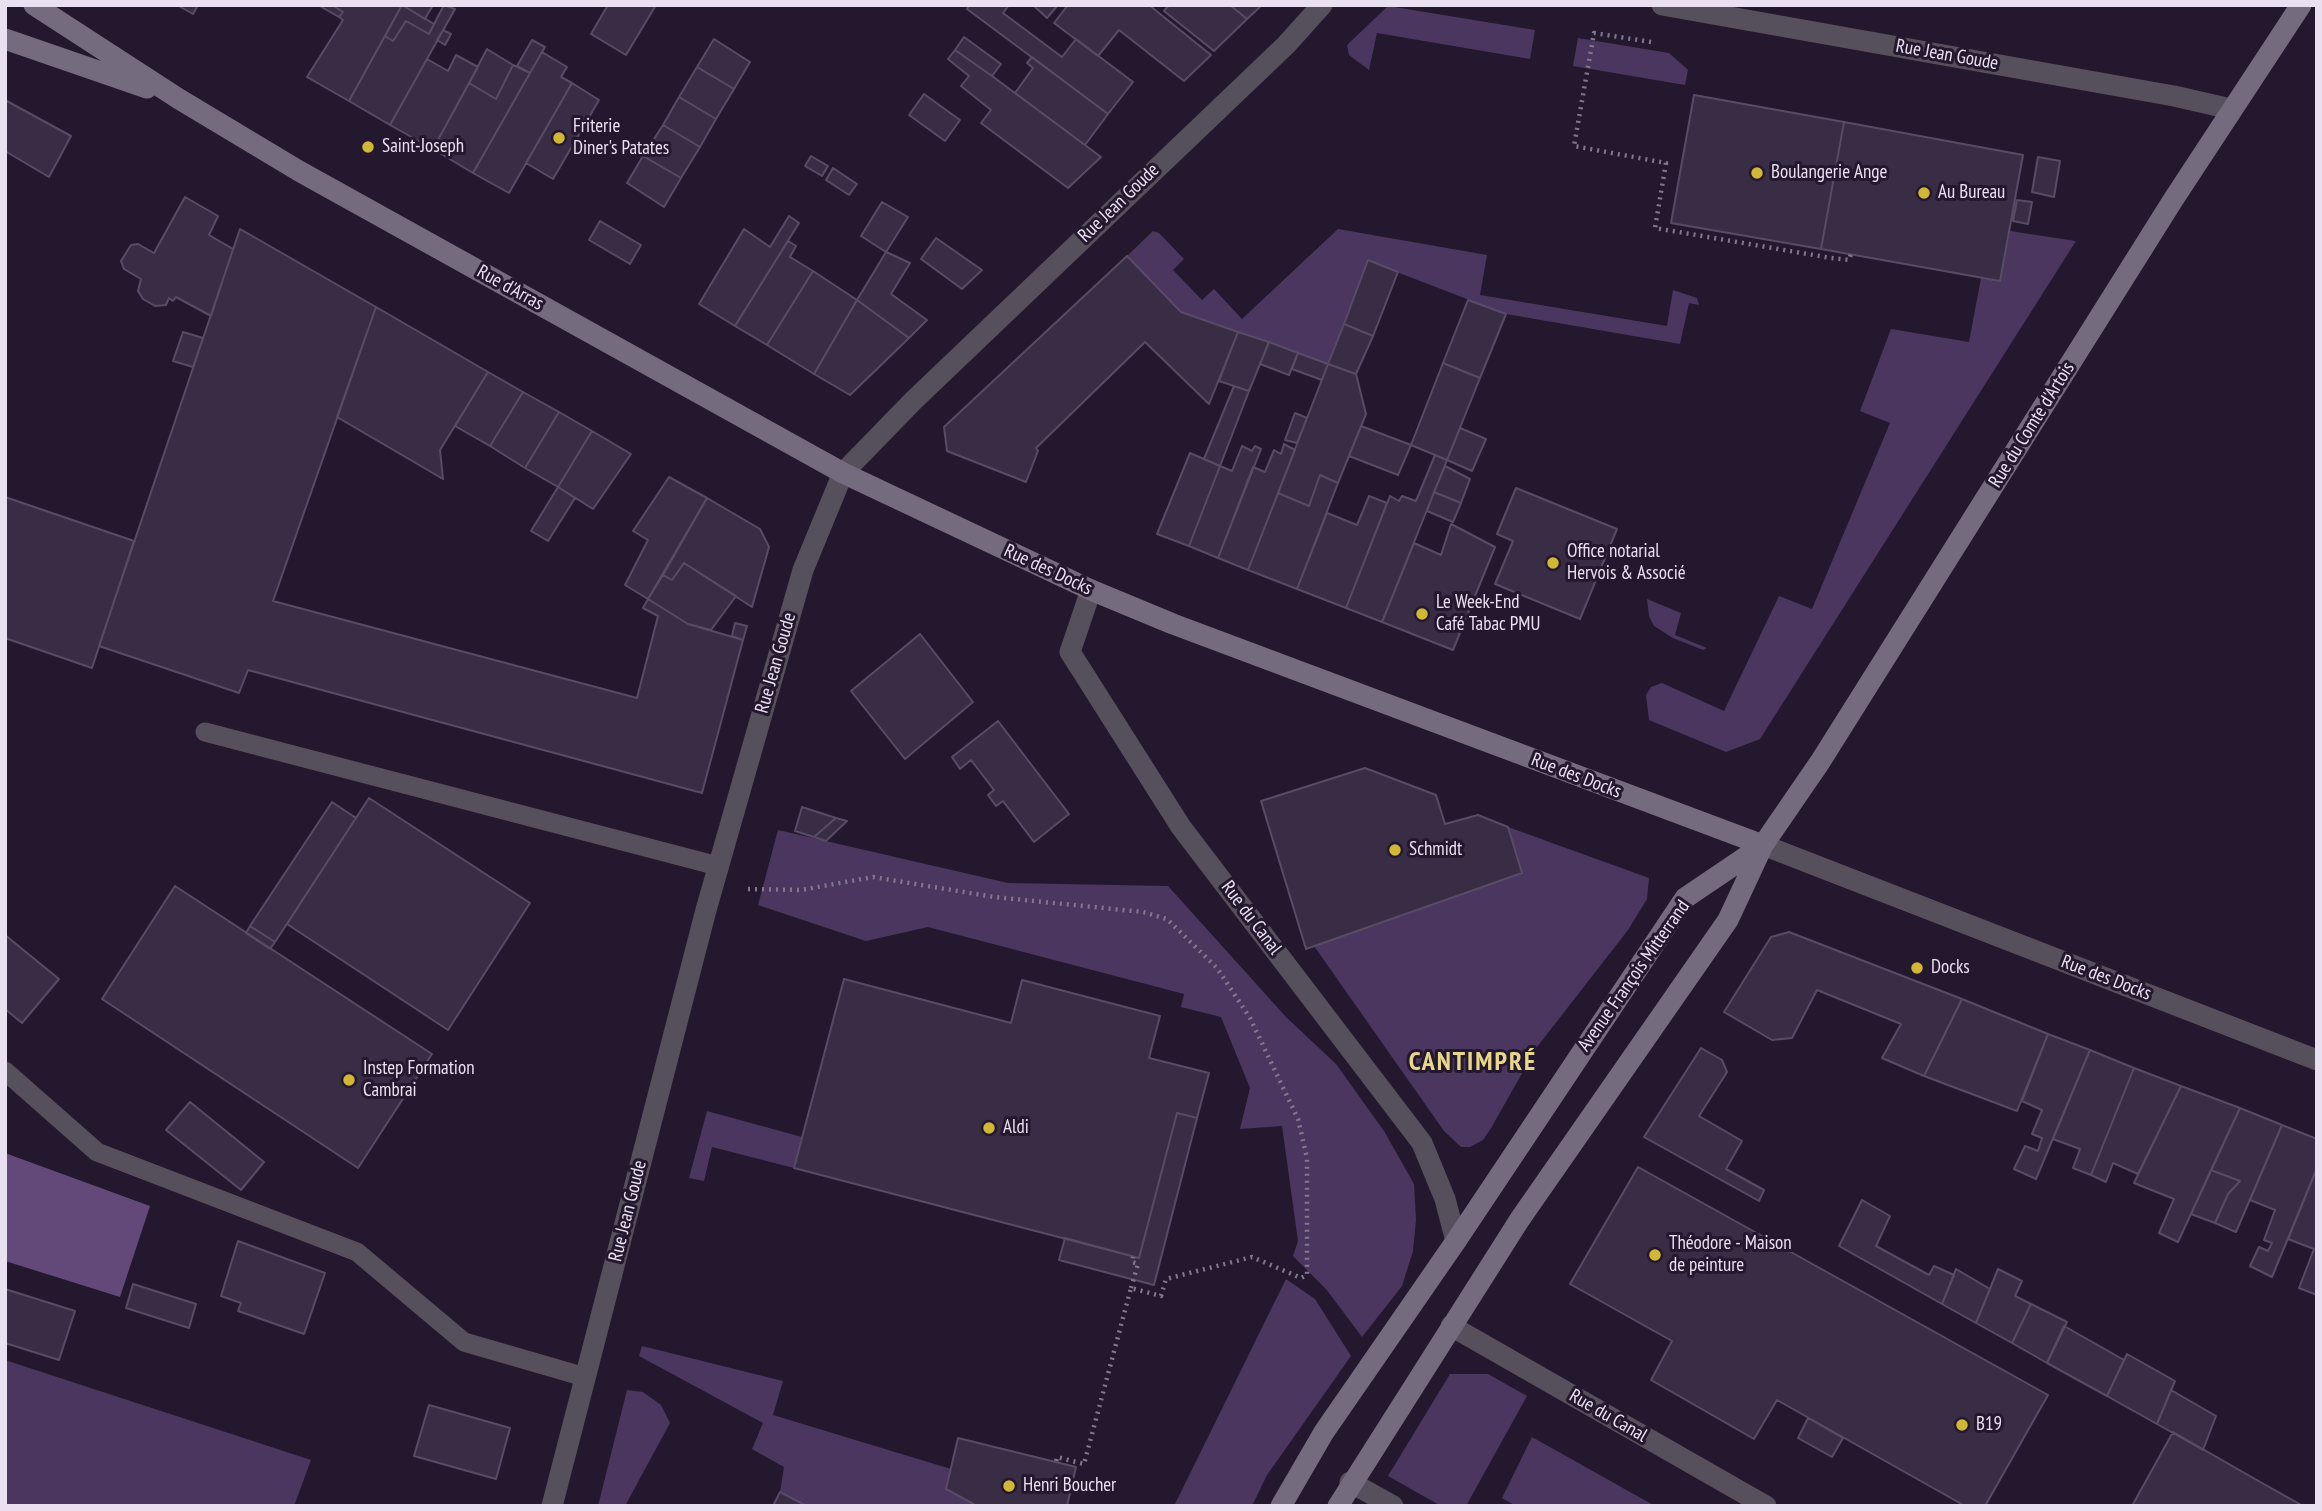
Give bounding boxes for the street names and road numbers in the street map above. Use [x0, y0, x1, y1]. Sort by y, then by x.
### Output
street label: Rue Jean Goude [1894, 35, 2000, 75]
street label: Rue Jean Goude [1074, 159, 1164, 247]
street label: Rue d'Arras [473, 260, 547, 316]
street label: Rue du Comte d'Artois [1984, 358, 2080, 492]
street label: Rue des Docks [1000, 540, 1096, 600]
street label: Rue Jean Goude [751, 610, 801, 716]
street label: Rue des Docks [1528, 748, 1624, 804]
street label: Rue du Canal [1216, 877, 1286, 959]
street label: Avenue François Mitterrand [1573, 896, 1695, 1056]
street label: Rue des Docks [2058, 950, 2154, 1006]
street label: Rue Jean Goude [604, 1158, 652, 1264]
street label: Rue du Canal [1565, 1385, 1651, 1447]

